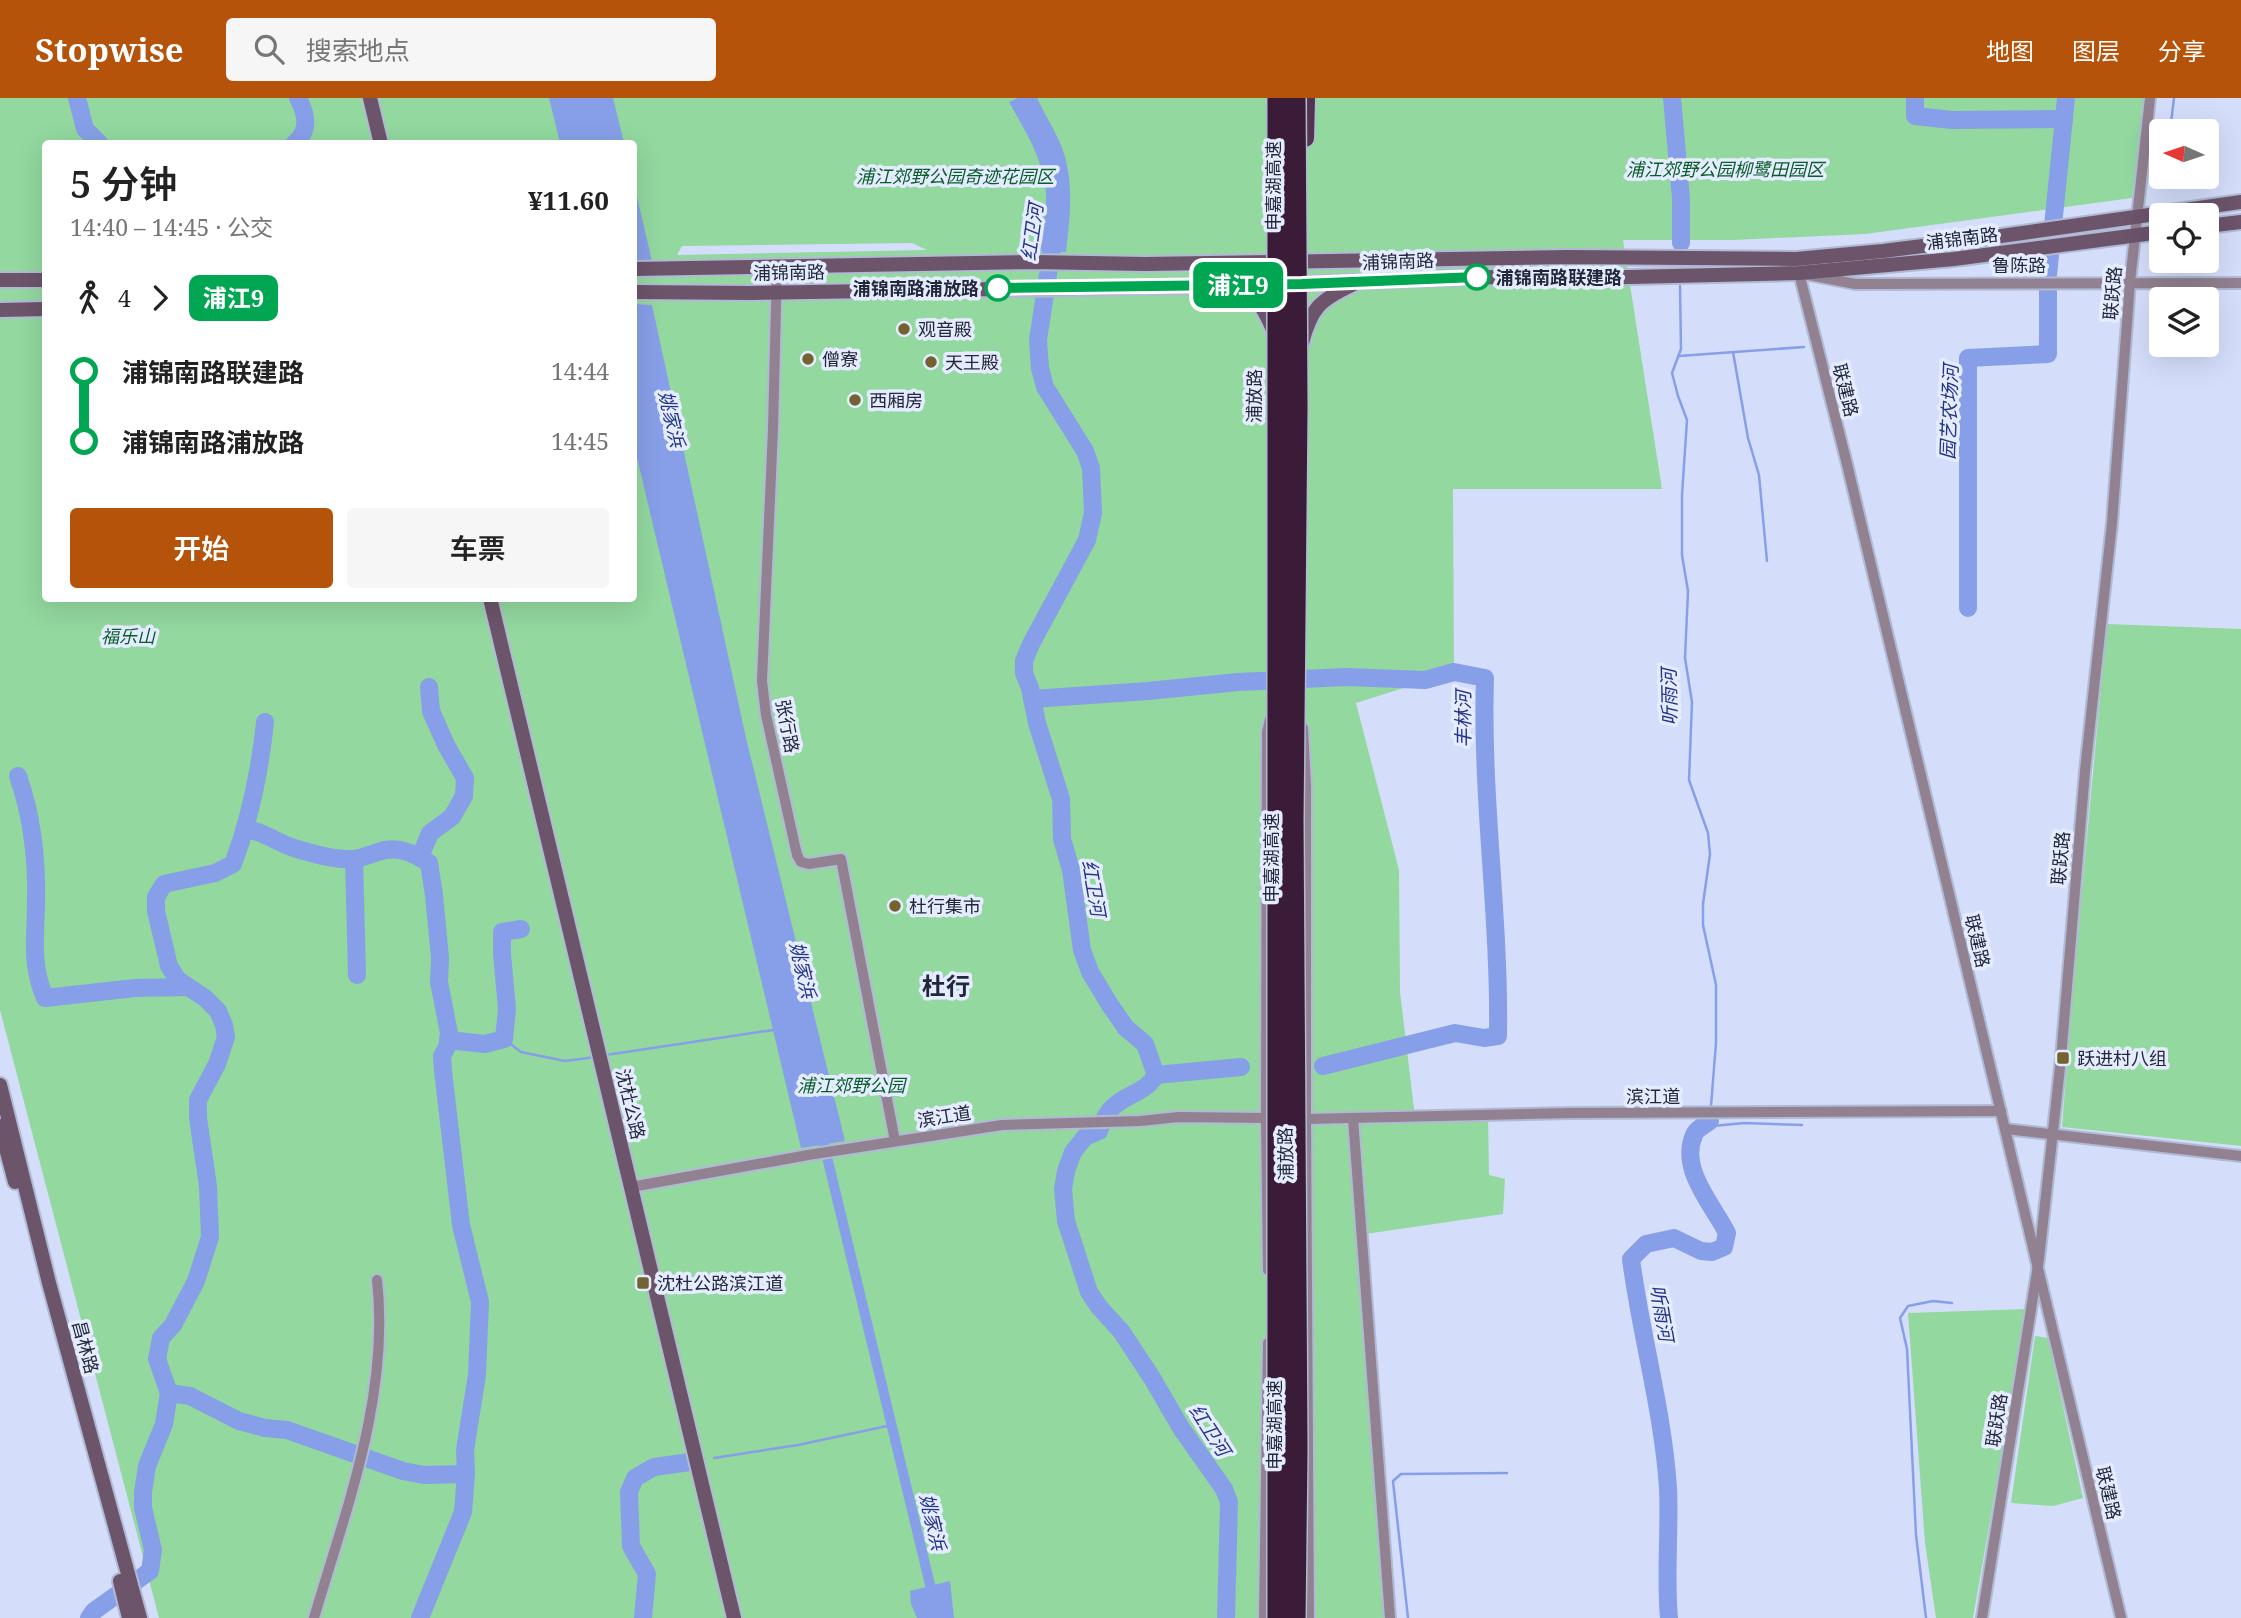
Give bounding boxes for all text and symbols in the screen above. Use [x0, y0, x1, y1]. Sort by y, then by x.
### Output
search box [226, 18, 716, 81]
text: Stopwise [35, 27, 184, 72]
icon: search [250, 30, 288, 68]
text: 搜索地点 [306, 32, 410, 68]
text: 地图 [1986, 34, 2034, 67]
text: 图层 [2072, 34, 2120, 67]
text: 分享 [2158, 34, 2206, 67]
north arrow [2149, 119, 2219, 189]
map controls [2149, 119, 2219, 357]
street label: 申嘉湖高速 [1261, 141, 1285, 231]
text: 5 分钟 [70, 157, 177, 209]
park label: 浦江郊野公园柳鹭田园区 [1626, 157, 1827, 181]
park label: 浦江郊野公园奇迹花园区 [856, 164, 1057, 188]
text: ¥11.60 [528, 182, 609, 218]
water label: 红卫河 [1015, 198, 1049, 262]
button: locate [2149, 203, 2219, 273]
text: 14:40 – 14:45 · 公交 [70, 211, 273, 243]
street label: 浦锦南路 [1925, 222, 1999, 254]
street label: 浦锦南路 [1362, 248, 1434, 274]
street label: 鲁陈路 [1992, 253, 2046, 277]
street label: 浦锦南路 [753, 259, 825, 285]
line badge: 浦江9 [1198, 262, 1278, 308]
marker: 浦锦南路联建路 [1464, 264, 1490, 290]
place label: 浦锦南路联建路 [1496, 265, 1622, 289]
street label: 联跃路 [2098, 265, 2126, 321]
text: 浦江9 [1207, 268, 1269, 301]
marker: 浦锦南路浦放路 [985, 275, 1011, 301]
place label: 浦锦南路浦放路 [853, 276, 979, 300]
icon: walk [70, 279, 108, 317]
icon: forward [141, 279, 179, 317]
text: 浦江9 [203, 281, 264, 314]
text: 4 [118, 282, 131, 314]
button: layers [2149, 287, 2219, 357]
place label: 观音殿 [918, 317, 972, 341]
marker: 观音殿 [896, 321, 912, 337]
place label: 僧寮 [822, 347, 858, 371]
place label: 天王殿 [945, 350, 999, 374]
marker: 僧寮 [800, 351, 816, 367]
text: 浦锦南路联建路 [122, 354, 304, 390]
marker: 天王殿 [923, 354, 939, 370]
text: 14:44 [551, 355, 609, 387]
water label: 园艺农场河 [1934, 360, 1964, 460]
street label: 联建路 [1828, 361, 1864, 419]
street label: 浦放路 [1242, 369, 1266, 423]
water label: 姚家浜 [653, 388, 692, 452]
place label: 西厢房 [869, 388, 923, 412]
marker: 西厢房 [847, 392, 863, 408]
text: 浦锦南路浦放路 [122, 424, 304, 460]
text: 14:45 [551, 425, 609, 457]
button: 开始 [70, 508, 333, 588]
button: 车票 [347, 508, 609, 588]
park label: 福乐山 [101, 624, 156, 648]
water label: 听雨河 [1655, 664, 1682, 726]
water label: 丰林河 [1450, 687, 1476, 748]
street label: 张行路 [771, 697, 805, 755]
street label: 申嘉湖高速 [1259, 813, 1283, 903]
street label: 联跃路 [2046, 830, 2074, 886]
water label: 红卫河 [1076, 858, 1112, 922]
place label: 杜行集市 [909, 894, 981, 918]
marker: 杜行集市 [887, 898, 903, 914]
street label: 联建路 [1960, 912, 1996, 970]
water label: 姚家浜 [784, 939, 823, 1003]
district label: 杜行 [922, 969, 970, 1002]
place label: 跃进村八组 [2077, 1046, 2167, 1070]
marker: 跃进村八组 [2055, 1050, 2071, 1066]
street label: 沈杜公路 [611, 1066, 651, 1142]
park label: 浦江郊野公园 [797, 1073, 908, 1097]
street label: 滨江道 [1626, 1084, 1680, 1108]
street label: 滨江道 [915, 1100, 973, 1132]
street label: 浦放路 [1273, 1127, 1297, 1181]
place label: 沈杜公路滨江道 [657, 1271, 783, 1295]
marker: 沈杜公路滨江道 [635, 1275, 651, 1291]
water label: 听雨河 [1644, 1283, 1680, 1347]
street label: 昌林路 [67, 1318, 105, 1376]
street label: 申嘉湖高速 [1262, 1380, 1286, 1470]
street label: 联跃路 [1980, 1391, 2012, 1449]
water label: 红卫河 [1184, 1399, 1239, 1464]
street label: 联建路 [2091, 1464, 2127, 1522]
water label: 姚家浜 [914, 1491, 953, 1555]

